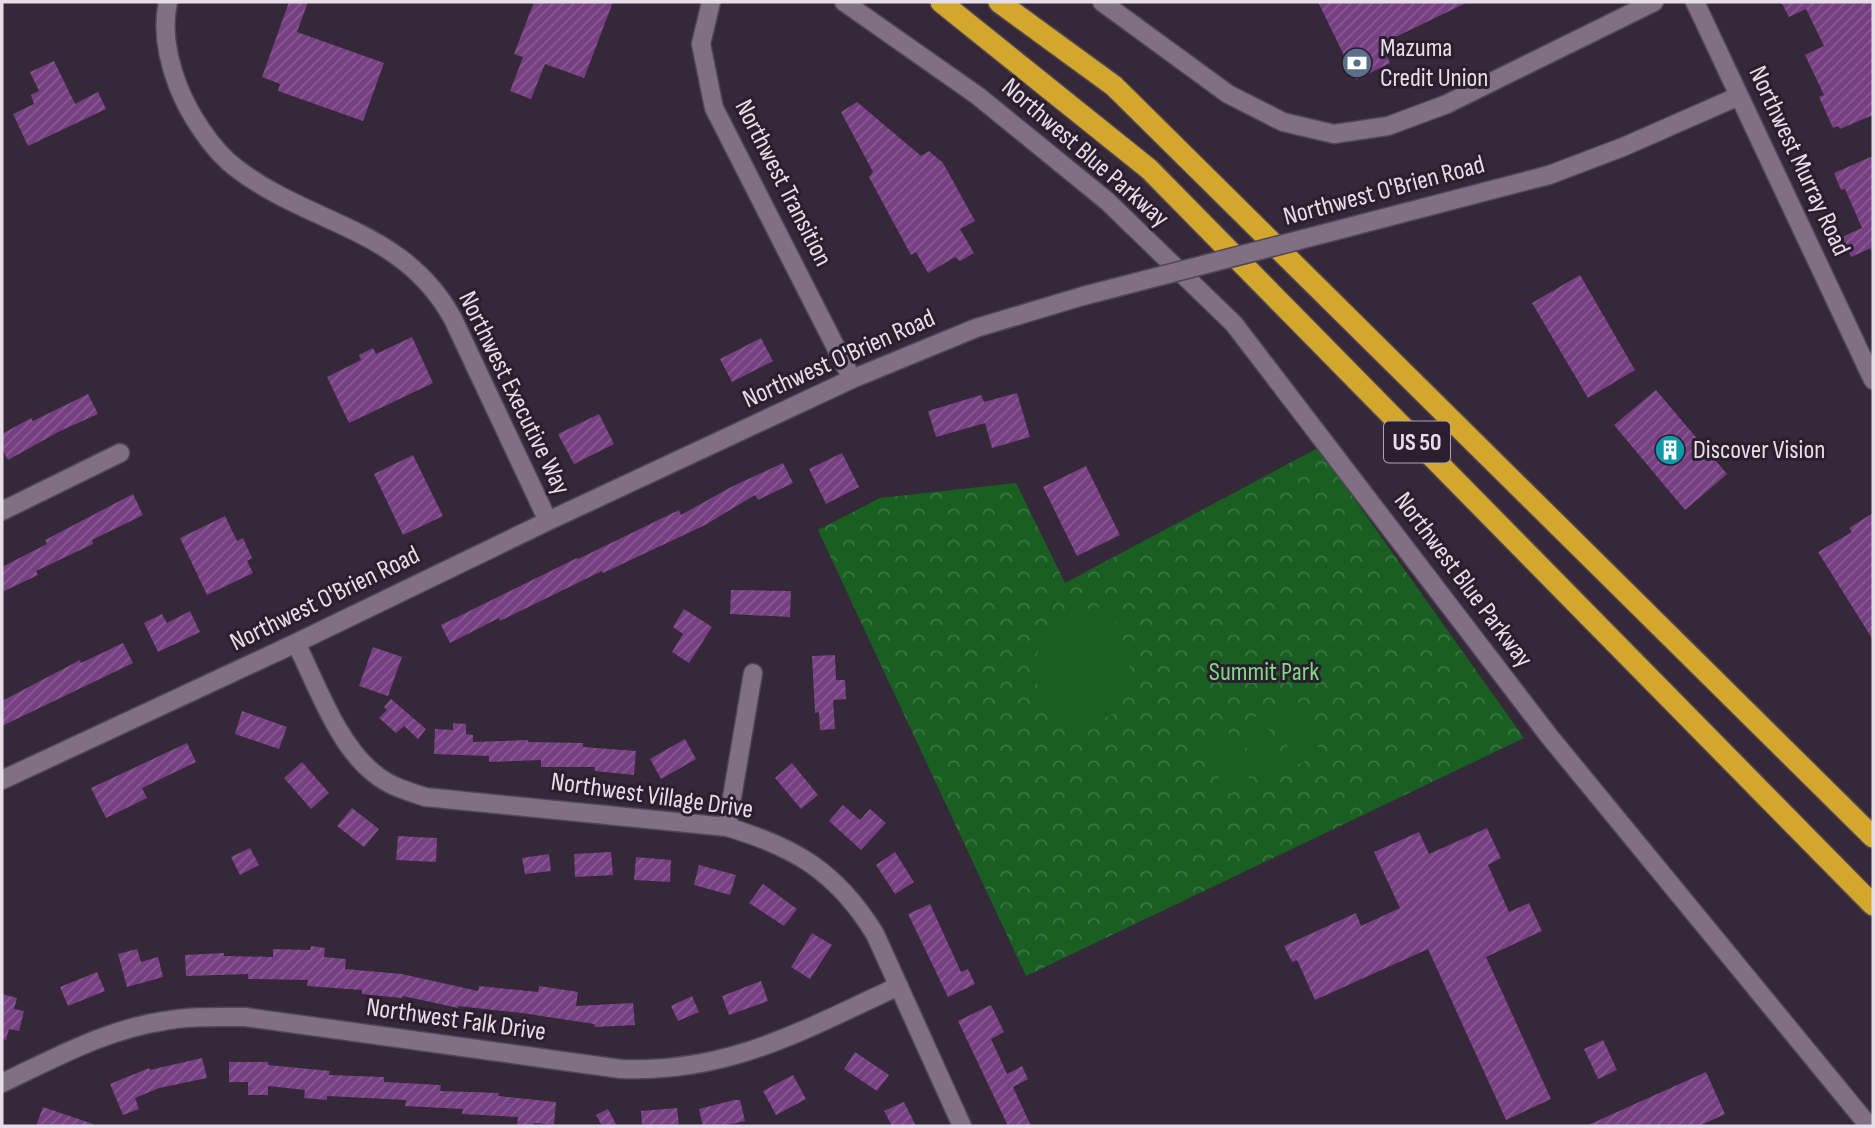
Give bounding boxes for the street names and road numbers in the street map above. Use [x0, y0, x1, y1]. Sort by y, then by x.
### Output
street label: Northwest Murray Road [1742, 61, 1856, 261]
street label: Northwest Blue Parkway [995, 72, 1175, 234]
street label: Northwest Transition [728, 94, 838, 272]
street label: Northwest O'Brien Road [1280, 149, 1488, 233]
street label: Northwest Executive Way [451, 286, 577, 500]
street label: Northwest O'Brien Road [738, 303, 940, 415]
road number: US 50 [1384, 422, 1450, 462]
street label: Northwest Blue Parkway [1387, 486, 1539, 674]
street label: Northwest O'Brien Road [225, 540, 425, 658]
street label: Northwest Village Drive [549, 766, 755, 826]
street label: Northwest Falk Drive [364, 992, 548, 1048]

